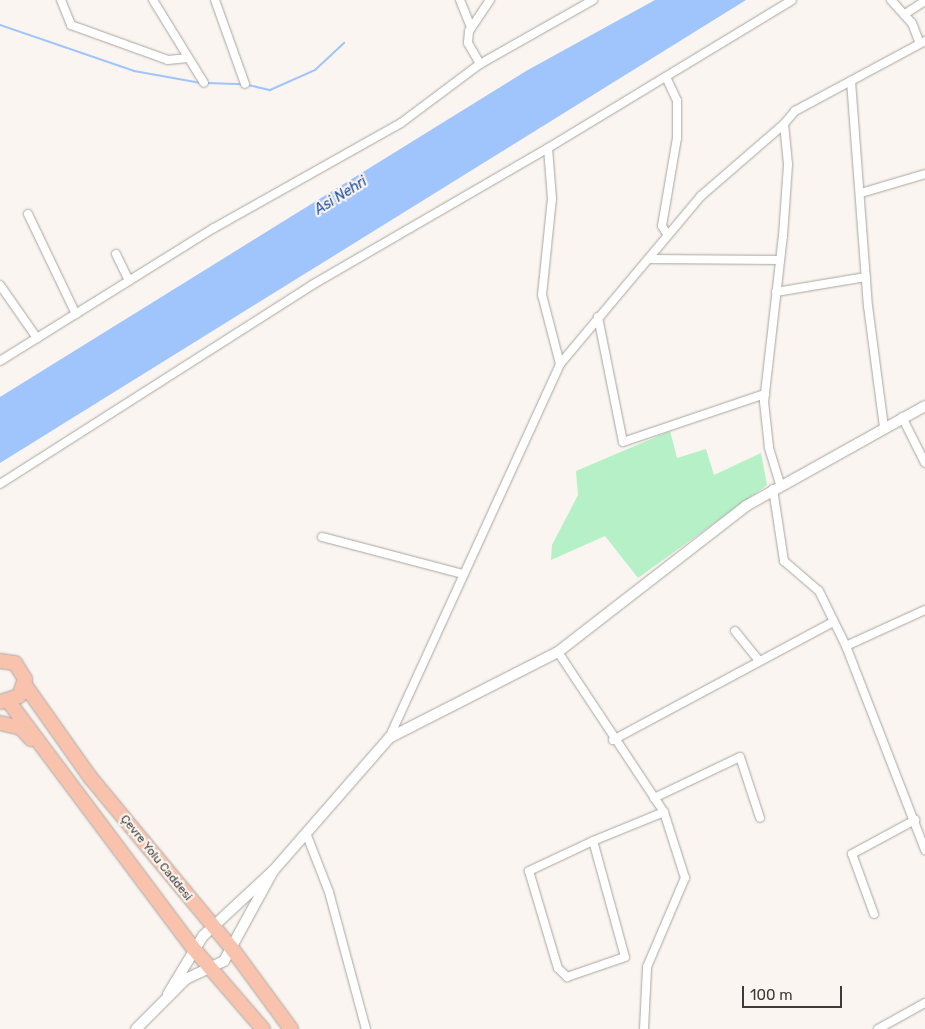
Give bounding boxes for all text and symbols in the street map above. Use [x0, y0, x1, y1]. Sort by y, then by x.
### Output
water label: Asi Nehri [312, 173, 370, 219]
street label: Çevre Yolu Caddesi [117, 812, 195, 904]
scale bar [745, 976, 845, 1008]
text: 100 m [750, 986, 792, 1004]

